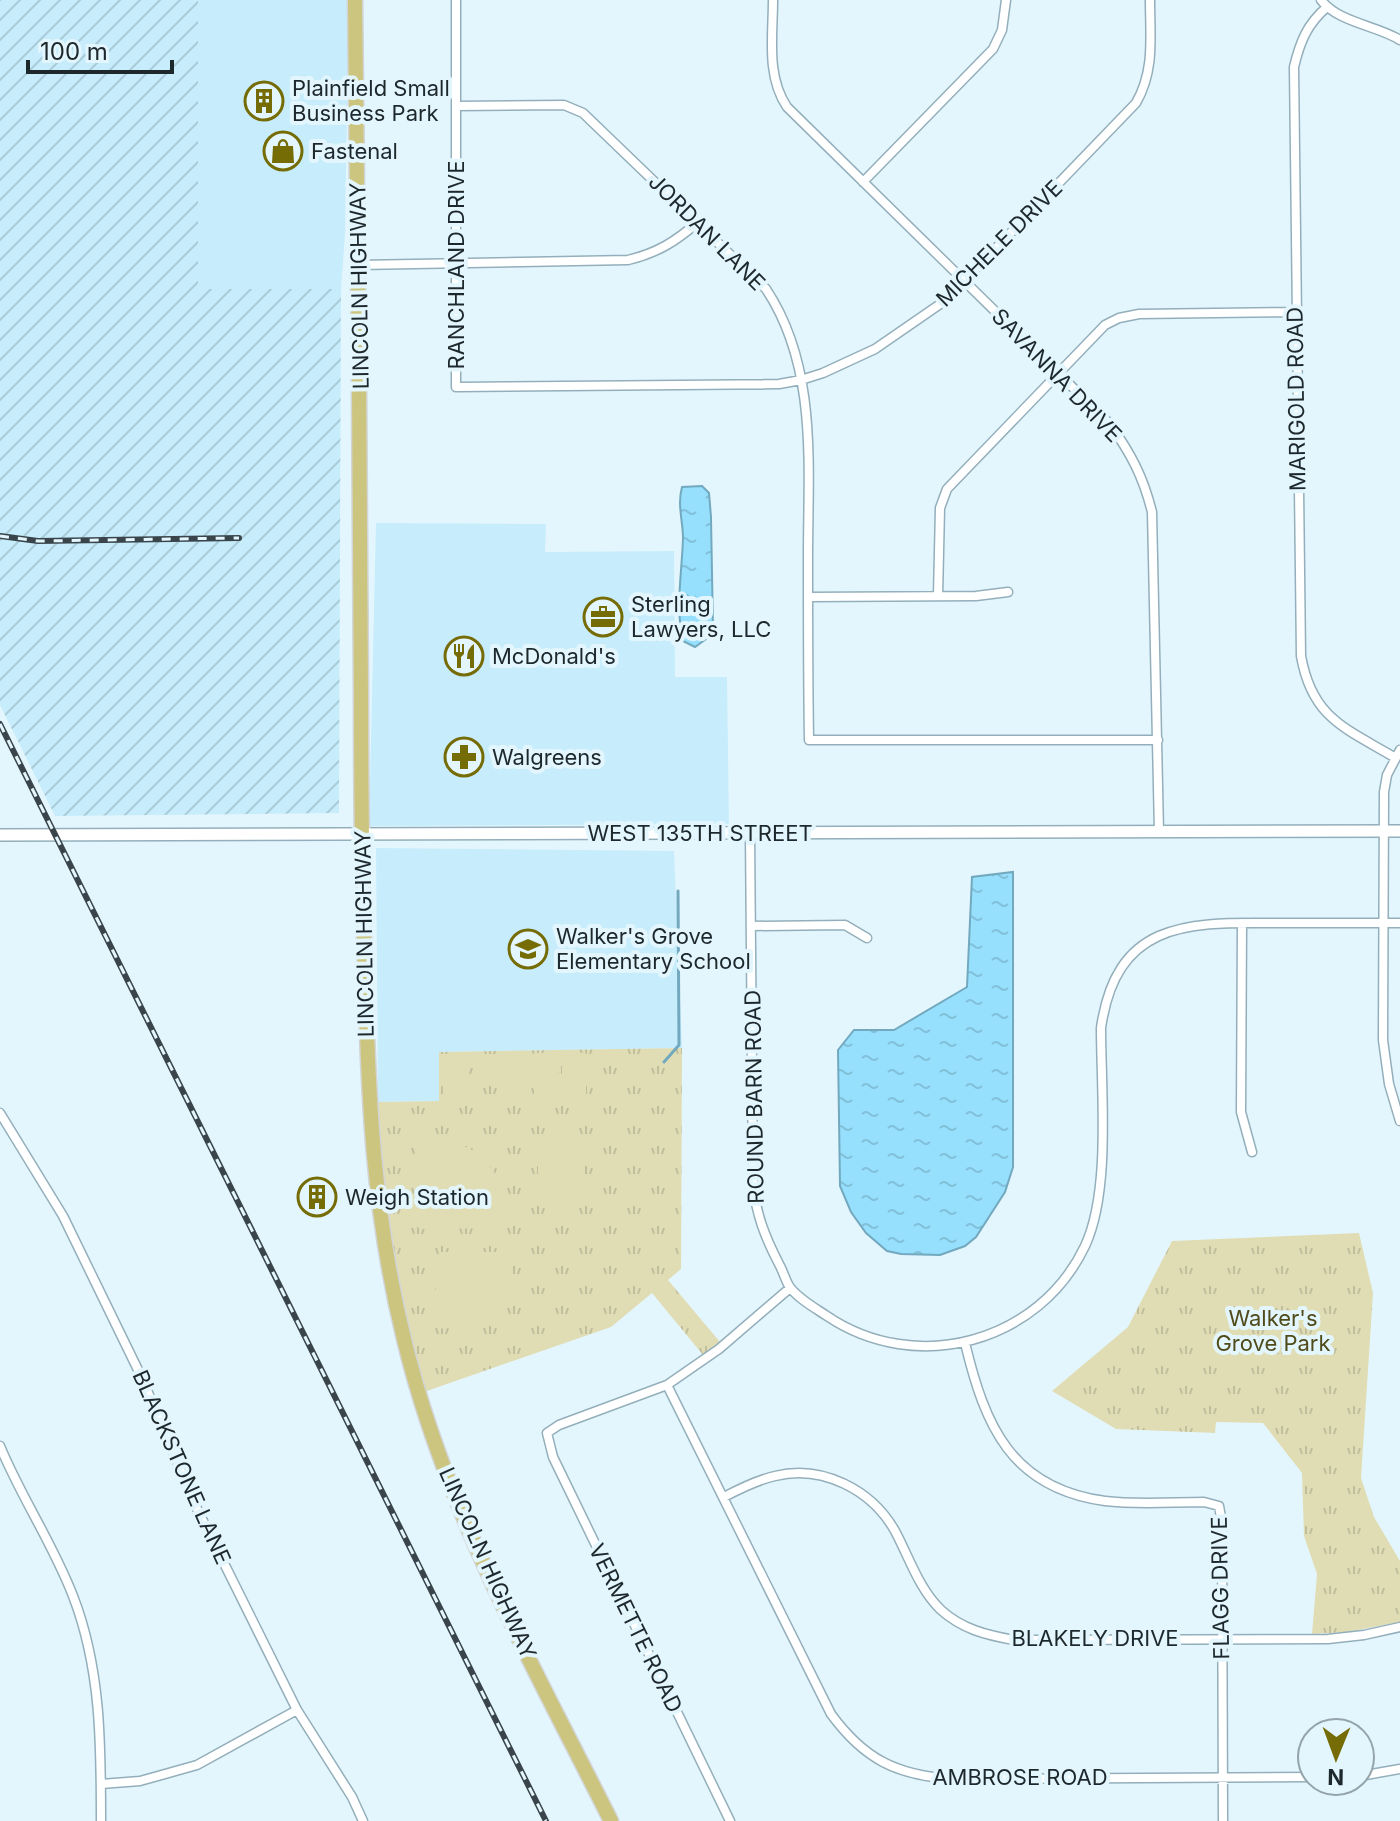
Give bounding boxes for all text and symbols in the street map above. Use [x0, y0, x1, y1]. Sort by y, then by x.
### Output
scale bar [28, 24, 172, 74]
text: 100 m [40, 37, 108, 66]
place label: Plainfield Small Business Park [292, 75, 450, 126]
building icon: Plainfield Small Business Park [243, 80, 285, 122]
shop icon: Fastenal [262, 130, 304, 172]
place label: Fastenal [311, 138, 398, 164]
street label: RANCHLAND DRIVE [443, 161, 469, 369]
street label: JORDAN LANE [643, 168, 771, 296]
street label: MICHELE DRIVE [931, 175, 1067, 311]
street label: LINCOLN HIGHWAY [344, 182, 374, 390]
street label: SAVANNA DRIVE [987, 303, 1127, 447]
street label: MARIGOLD ROAD [1281, 307, 1311, 491]
place label: Sterling Lawyers, LLC [631, 591, 771, 642]
office icon: Sterling Lawyers, LLC [582, 596, 624, 638]
restaurant icon: McDonald's [443, 635, 485, 677]
place label: McDonald's [492, 643, 616, 669]
pharmacy icon: Walgreens [443, 736, 485, 778]
place label: Walgreens [492, 744, 602, 770]
street label: WEST 135TH STREET [587, 820, 813, 846]
street label: LINCOLN HIGHWAY [349, 830, 379, 1038]
place label: Walker's Grove Elementary School [556, 923, 751, 974]
school or university icon: Walker's Grove Elementary School [507, 928, 549, 970]
street label: ROUND BARN ROAD [739, 990, 769, 1204]
building icon: Weigh Station [296, 1176, 338, 1218]
place label: Weigh Station [345, 1184, 489, 1210]
park label: Walker's Grove Park [1215, 1305, 1331, 1356]
street label: BLACKSTONE LANE [127, 1366, 237, 1568]
street label: LINCOLN HIGHWAY [434, 1463, 542, 1663]
street label: FLAGG DRIVE [1206, 1516, 1234, 1660]
street label: VERMETTE ROAD [584, 1539, 688, 1717]
street label: BLAKELY DRIVE [1011, 1625, 1179, 1651]
north arrow [1296, 1717, 1376, 1797]
street label: AMBROSE ROAD [932, 1764, 1108, 1790]
text: N [1327, 1764, 1344, 1790]

